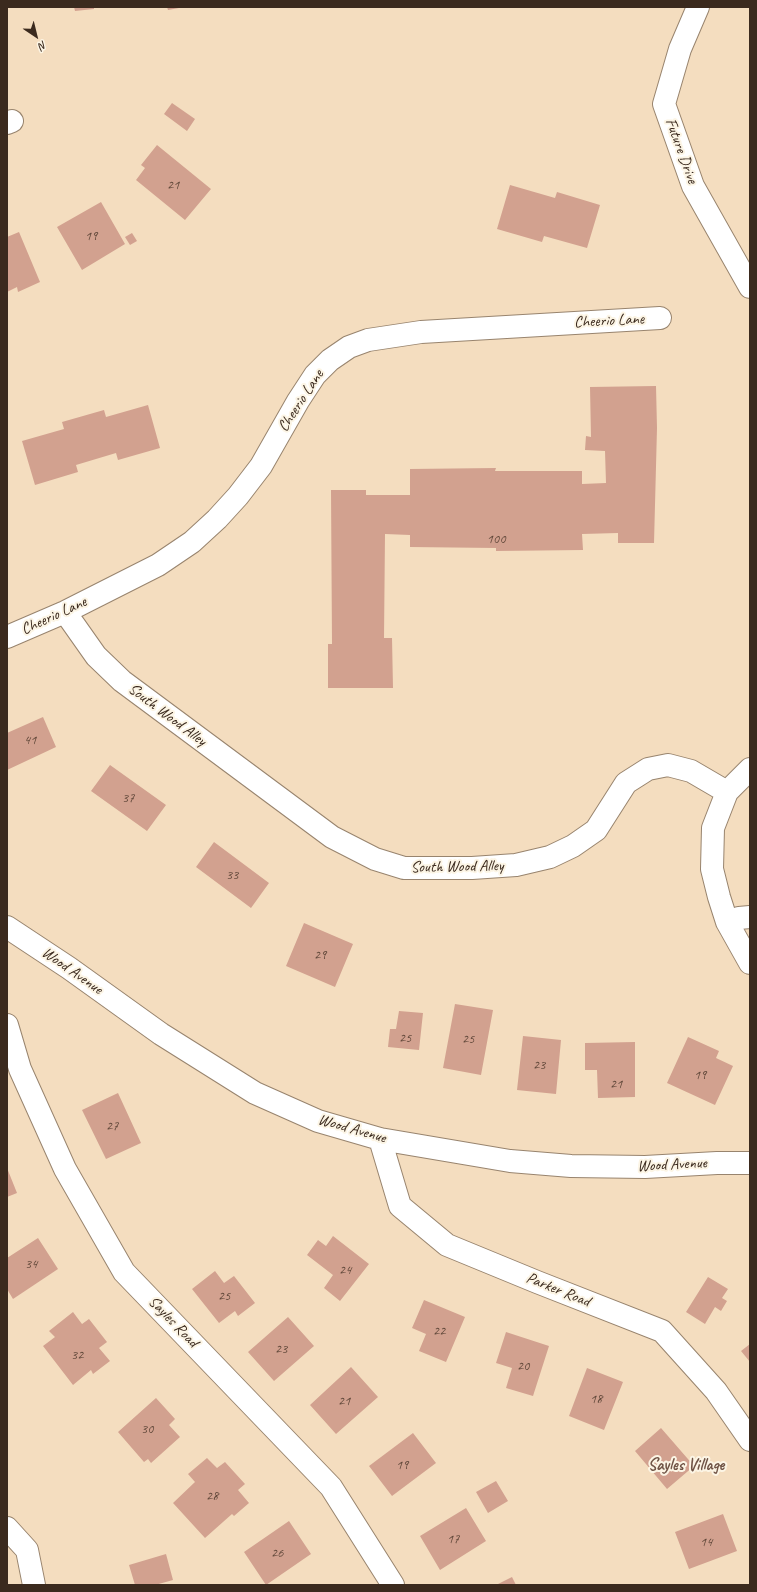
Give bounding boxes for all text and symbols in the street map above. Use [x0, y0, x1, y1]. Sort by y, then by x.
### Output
north arrow [16, 16, 56, 56]
text: N [36, 38, 50, 54]
street label: Future Drive [660, 116, 702, 186]
house number: 21 [167, 177, 179, 193]
house number: 19 [85, 228, 97, 244]
street label: Cheerio Lane [574, 310, 644, 332]
street label: Cheerio Lane [274, 366, 328, 436]
house number: 100 [487, 531, 505, 547]
street label: Cheerio Lane [18, 593, 90, 639]
street label: South Wood Alley [124, 679, 210, 751]
house number: 41 [24, 732, 36, 748]
house number: 37 [122, 790, 134, 806]
street label: South Wood Alley [410, 857, 504, 877]
house number: 33 [226, 867, 238, 883]
street label: Wood Avenue [38, 943, 106, 999]
house number: 29 [314, 947, 326, 963]
house number: 25 [399, 1030, 411, 1046]
house number: 25 [462, 1031, 474, 1047]
house number: 23 [533, 1057, 545, 1073]
house number: 19 [694, 1067, 706, 1083]
house number: 21 [610, 1076, 622, 1092]
street label: Wood Avenue [316, 1110, 388, 1148]
house number: 27 [106, 1118, 118, 1134]
street label: Wood Avenue [637, 1154, 707, 1176]
house number: 34 [25, 1256, 37, 1272]
house number: 24 [339, 1262, 351, 1278]
street label: Parker Road [523, 1269, 593, 1311]
house number: 25 [218, 1288, 230, 1304]
street label: Sayles Road [144, 1292, 202, 1352]
house number: 22 [433, 1323, 445, 1339]
house number: 23 [275, 1341, 287, 1357]
house number: 32 [71, 1347, 83, 1363]
house number: 20 [517, 1358, 529, 1374]
house number: 18 [590, 1391, 602, 1407]
house number: 21 [338, 1393, 350, 1409]
house number: 30 [141, 1421, 153, 1437]
district label: Sayles Village [648, 1456, 724, 1476]
house number: 19 [396, 1457, 408, 1473]
house number: 28 [206, 1488, 218, 1504]
house number: 17 [447, 1531, 459, 1547]
house number: 14 [700, 1534, 712, 1550]
house number: 26 [271, 1545, 283, 1561]

